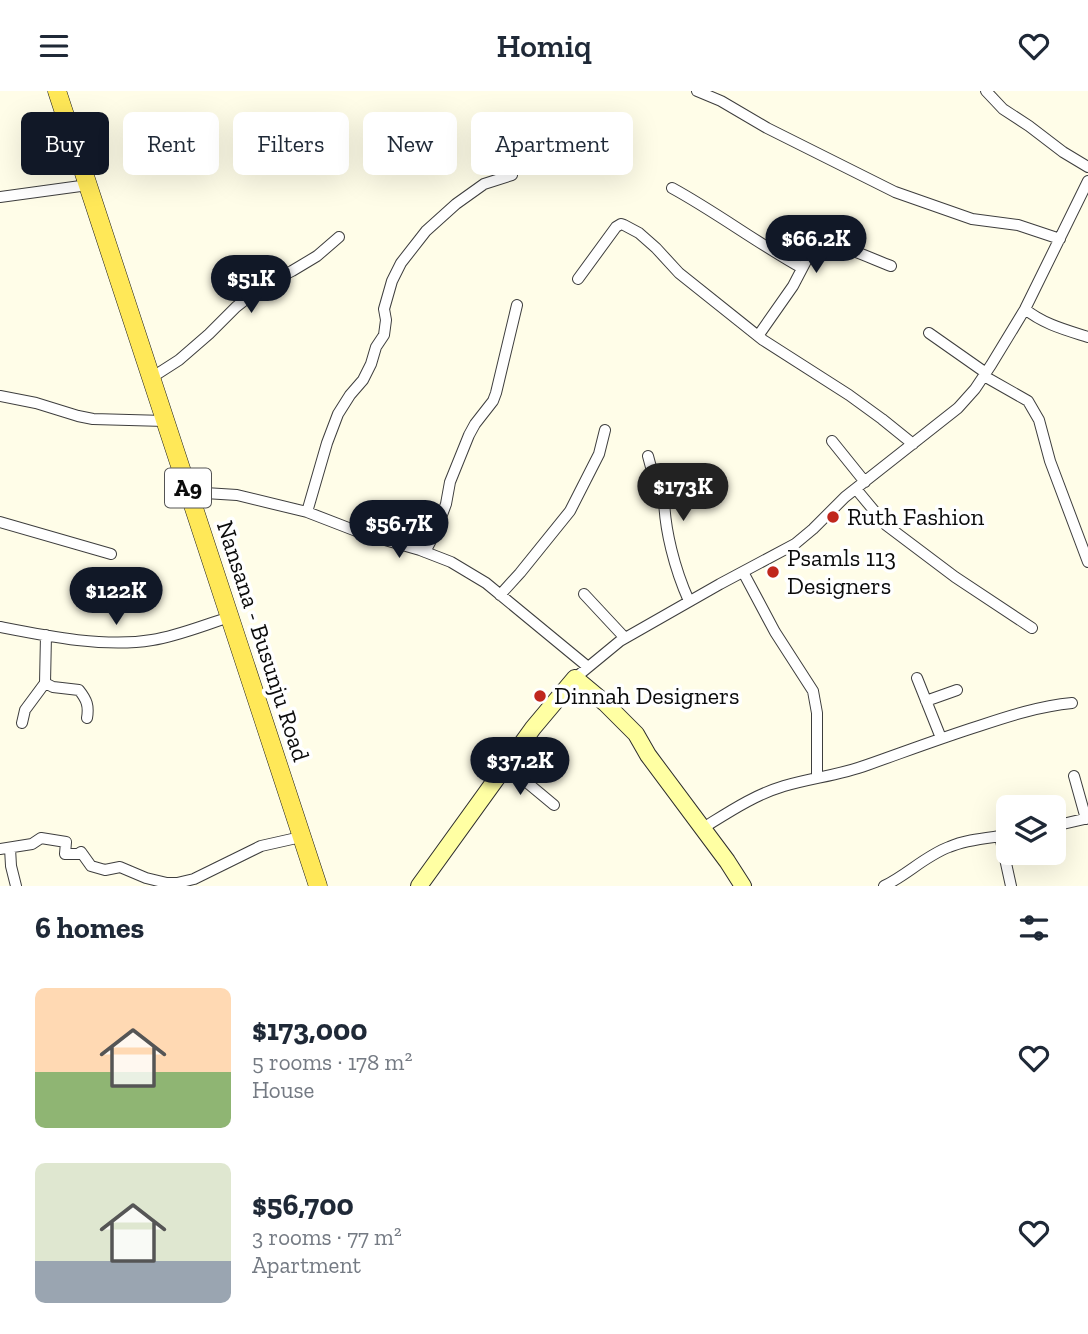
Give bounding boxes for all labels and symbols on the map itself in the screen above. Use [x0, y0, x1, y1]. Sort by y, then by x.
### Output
pin: $66.2K [759, 215, 873, 275]
pin: $51K [210, 255, 292, 315]
pin: $173K [634, 463, 732, 523]
road number: A9 [165, 469, 211, 507]
pin: $56.7K [342, 501, 456, 560]
place label: Ruth Fashion [847, 502, 984, 531]
marker: Ruth Fashion [825, 509, 841, 525]
street label: Nansana - Busunju Road [211, 517, 316, 765]
place label: Psamls 113 Designers [787, 543, 896, 600]
marker: Psamls 113 Designers [765, 564, 781, 580]
pin: $122K [67, 567, 165, 627]
place label: Dinnah Designers [554, 681, 740, 710]
marker: Dinnah Designers [532, 688, 548, 704]
pin: $37.2K [463, 737, 577, 797]

